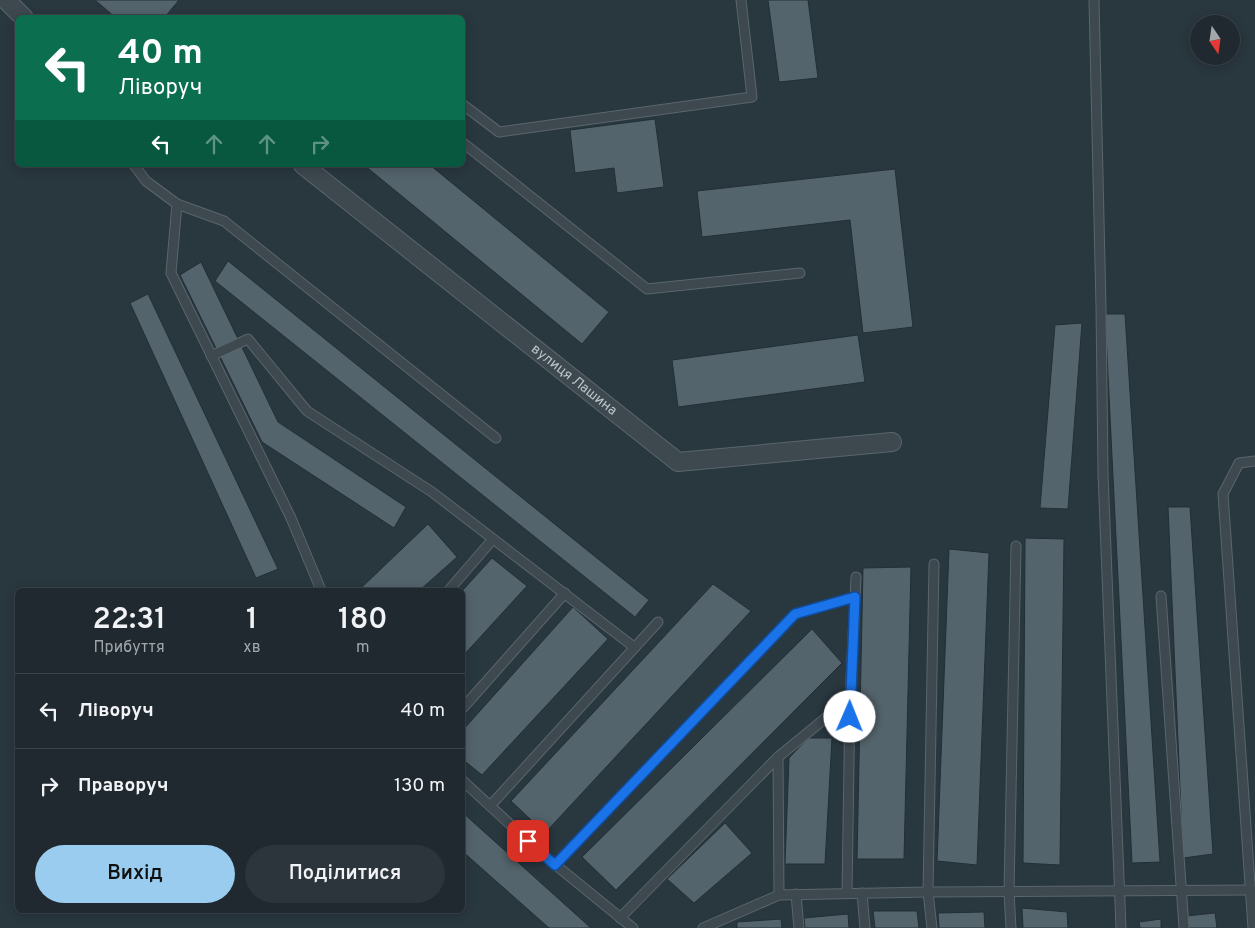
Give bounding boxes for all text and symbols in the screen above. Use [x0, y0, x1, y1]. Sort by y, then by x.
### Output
north arrow [1190, 15, 1240, 65]
map controls [1190, 15, 1240, 65]
text: 40 m [118, 32, 203, 76]
icon: left [35, 35, 100, 100]
text: Ліворуч [118, 75, 202, 102]
icon: left [147, 130, 175, 158]
icon: ahead [200, 130, 228, 158]
icon: ahead [253, 130, 281, 158]
icon: right [306, 130, 334, 158]
street label: вулиця Лашина [528, 341, 621, 419]
text: 22:31 [92, 602, 166, 639]
text: 1 [246, 602, 258, 639]
text: 180 [338, 602, 388, 639]
text: Прибуття [94, 638, 165, 658]
text: хв [243, 638, 261, 658]
text: m [356, 638, 370, 658]
position arrow [823, 690, 875, 742]
icon: left [35, 697, 63, 725]
text: Ліворуч [78, 699, 154, 723]
text: 40 m [400, 699, 445, 723]
icon: right [35, 772, 63, 800]
text: Праворуч [78, 774, 169, 798]
text: 130 m [394, 774, 445, 798]
pin [507, 820, 549, 862]
icon: arrive [514, 827, 542, 855]
button: Вихід [35, 845, 235, 903]
button: Поділитися [245, 845, 445, 903]

